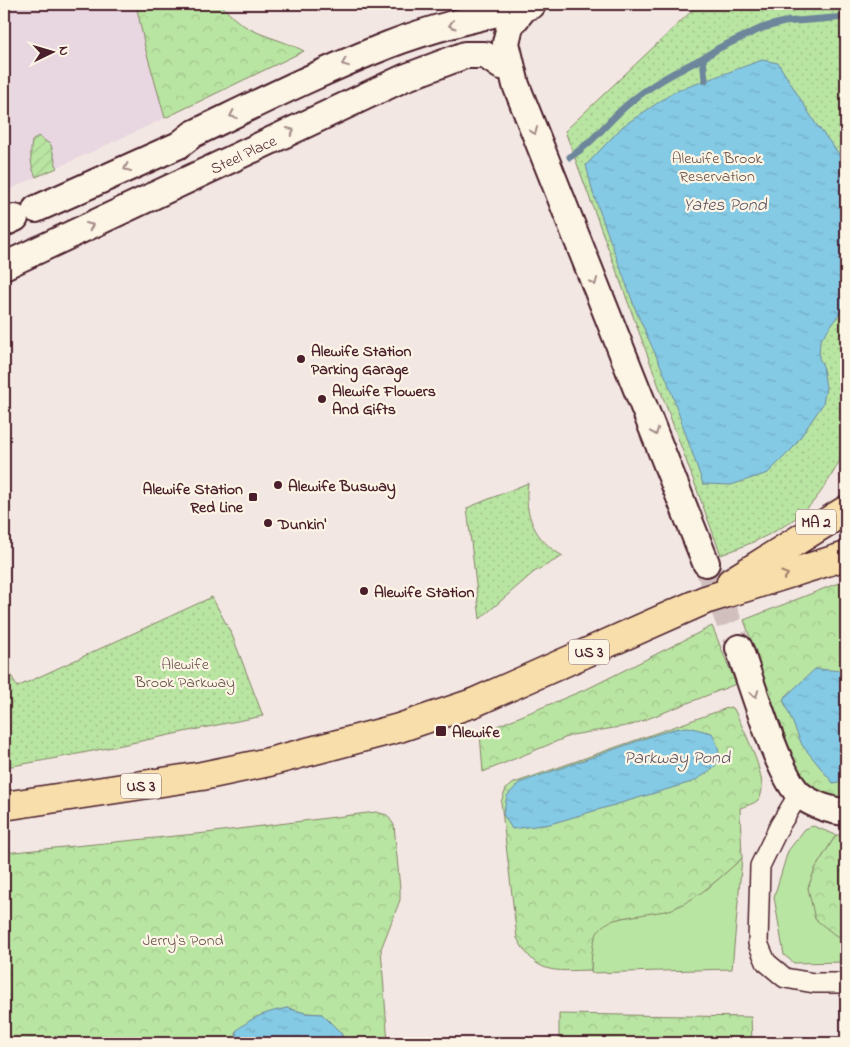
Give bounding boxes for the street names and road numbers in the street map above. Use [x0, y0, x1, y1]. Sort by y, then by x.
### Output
street label: Steel Place [207, 129, 282, 181]
road number: MA 2 [796, 510, 836, 534]
road number: US 3 [569, 640, 609, 664]
road number: US 3 [121, 774, 161, 798]

